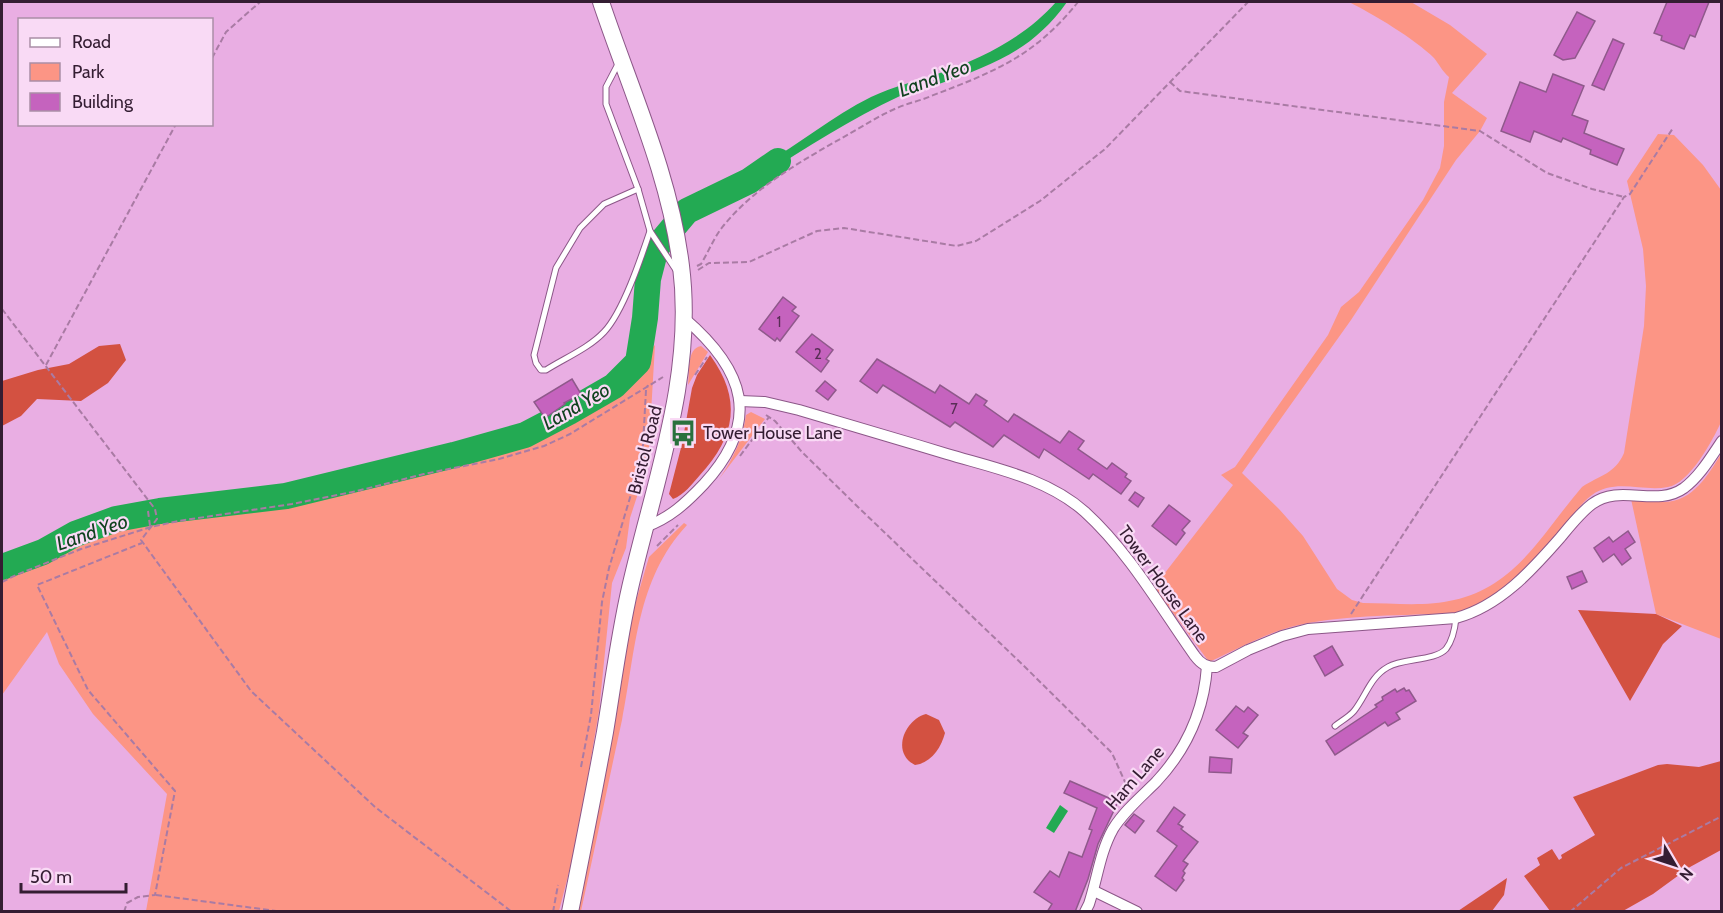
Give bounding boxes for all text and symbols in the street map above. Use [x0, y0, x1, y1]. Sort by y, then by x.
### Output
legend [18, 18, 213, 126]
text: Road [72, 31, 111, 53]
water label: Land Yeo [895, 54, 973, 102]
text: Park [72, 61, 105, 83]
text: Building [72, 91, 134, 113]
house number: 1 [777, 313, 781, 331]
house number: 2 [814, 345, 822, 363]
water label: Land Yeo [538, 377, 614, 435]
house number: 7 [950, 400, 958, 418]
street label: Bristol Road [623, 403, 667, 497]
bus stop icon: Tower House Lane [668, 418, 698, 448]
place label: Tower House Lane [703, 422, 842, 444]
water label: Land Yeo [53, 509, 131, 555]
street label: Tower House Lane [1113, 521, 1213, 647]
street label: Ham Lane [1101, 741, 1169, 815]
north arrow [1645, 835, 1705, 895]
scale bar [21, 856, 126, 894]
text: N [1675, 864, 1697, 884]
text: 50 m [30, 866, 72, 888]

